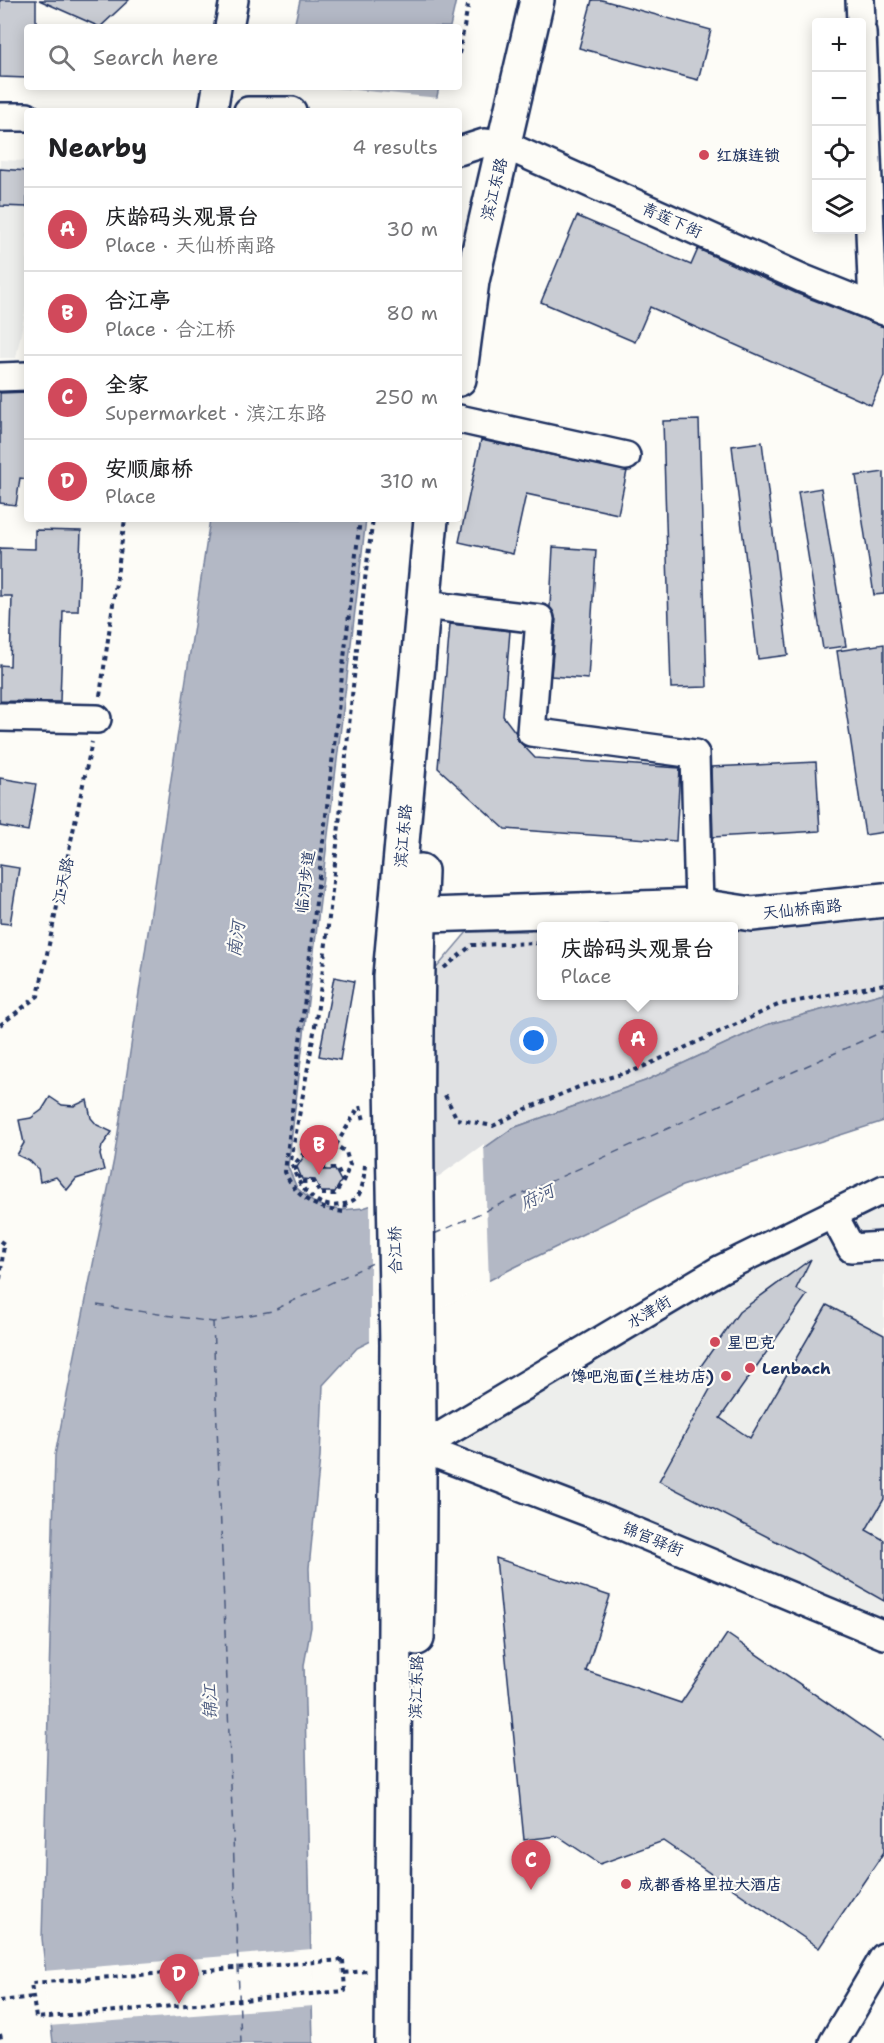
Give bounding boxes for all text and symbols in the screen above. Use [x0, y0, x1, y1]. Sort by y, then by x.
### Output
map controls [812, 18, 866, 234]
button: + [812, 18, 866, 72]
search box [24, 24, 462, 90]
icon: search [45, 41, 78, 74]
text: Search here [93, 43, 219, 72]
button: − [812, 72, 866, 126]
button: locate [812, 126, 866, 180]
text: Nearby [48, 130, 147, 165]
text: 4 results [352, 134, 438, 160]
place label: 红旗连锁 [716, 145, 780, 166]
marker: 红旗连锁 [697, 148, 711, 162]
street label: 滨江东路 [476, 155, 512, 223]
button: layers [812, 180, 866, 234]
street label: 青莲下街 [638, 197, 706, 243]
text: 庆龄码头观景台 [105, 202, 259, 231]
text: A [60, 216, 75, 242]
text: 30 m [386, 216, 438, 242]
text: Place · 天仙桥南路 [105, 232, 275, 258]
text: 合江亭 [105, 286, 171, 315]
text: B [61, 300, 74, 326]
text: 80 m [386, 300, 438, 326]
text: Place · 合江桥 [105, 316, 235, 342]
text: 全家 [105, 370, 149, 399]
text: C [61, 384, 74, 410]
text: 250 m [374, 384, 438, 410]
text: Supermarket · 滨江东路 [105, 400, 326, 426]
text: 安顺廊桥 [105, 454, 193, 483]
text: D [60, 468, 75, 494]
text: 310 m [379, 468, 438, 494]
text: Place [105, 483, 156, 509]
street label: 滨江东路 [390, 803, 416, 869]
street label: 临河步道 [291, 849, 319, 915]
street label: 江天路 [48, 855, 78, 907]
street label: 天仙桥南路 [761, 894, 843, 924]
water label: 南河 [222, 917, 251, 958]
popup [537, 922, 738, 1000]
text: 庆龄码头观景台 [560, 934, 715, 963]
text: Place [560, 963, 611, 989]
pin: A [618, 1020, 658, 1069]
your location [519, 1026, 548, 1055]
pin: B [300, 1126, 338, 1175]
water label: 府河 [516, 1177, 561, 1216]
street label: 合江桥 [384, 1226, 406, 1274]
street label: 水津街 [623, 1291, 675, 1333]
place label: 星巴克 [727, 1332, 775, 1353]
marker: 星巴克 [708, 1335, 722, 1349]
place label: Lenbach [762, 1358, 831, 1379]
marker: Lenbach [743, 1361, 757, 1375]
place label: 馋吧泡面(兰桂坊店) [571, 1366, 714, 1387]
marker: 馋吧泡面(兰桂坊店) [719, 1369, 733, 1383]
street label: 锦官驿街 [619, 1517, 687, 1561]
street label: 滨江东路 [404, 1655, 428, 1719]
water label: 锦江 [197, 1683, 223, 1720]
pin: C [512, 1840, 550, 1890]
place label: 成都香格里拉大酒店 [638, 1874, 782, 1895]
marker: 成都香格里拉大酒店 [619, 1877, 633, 1891]
pin: D [160, 1954, 198, 2004]

